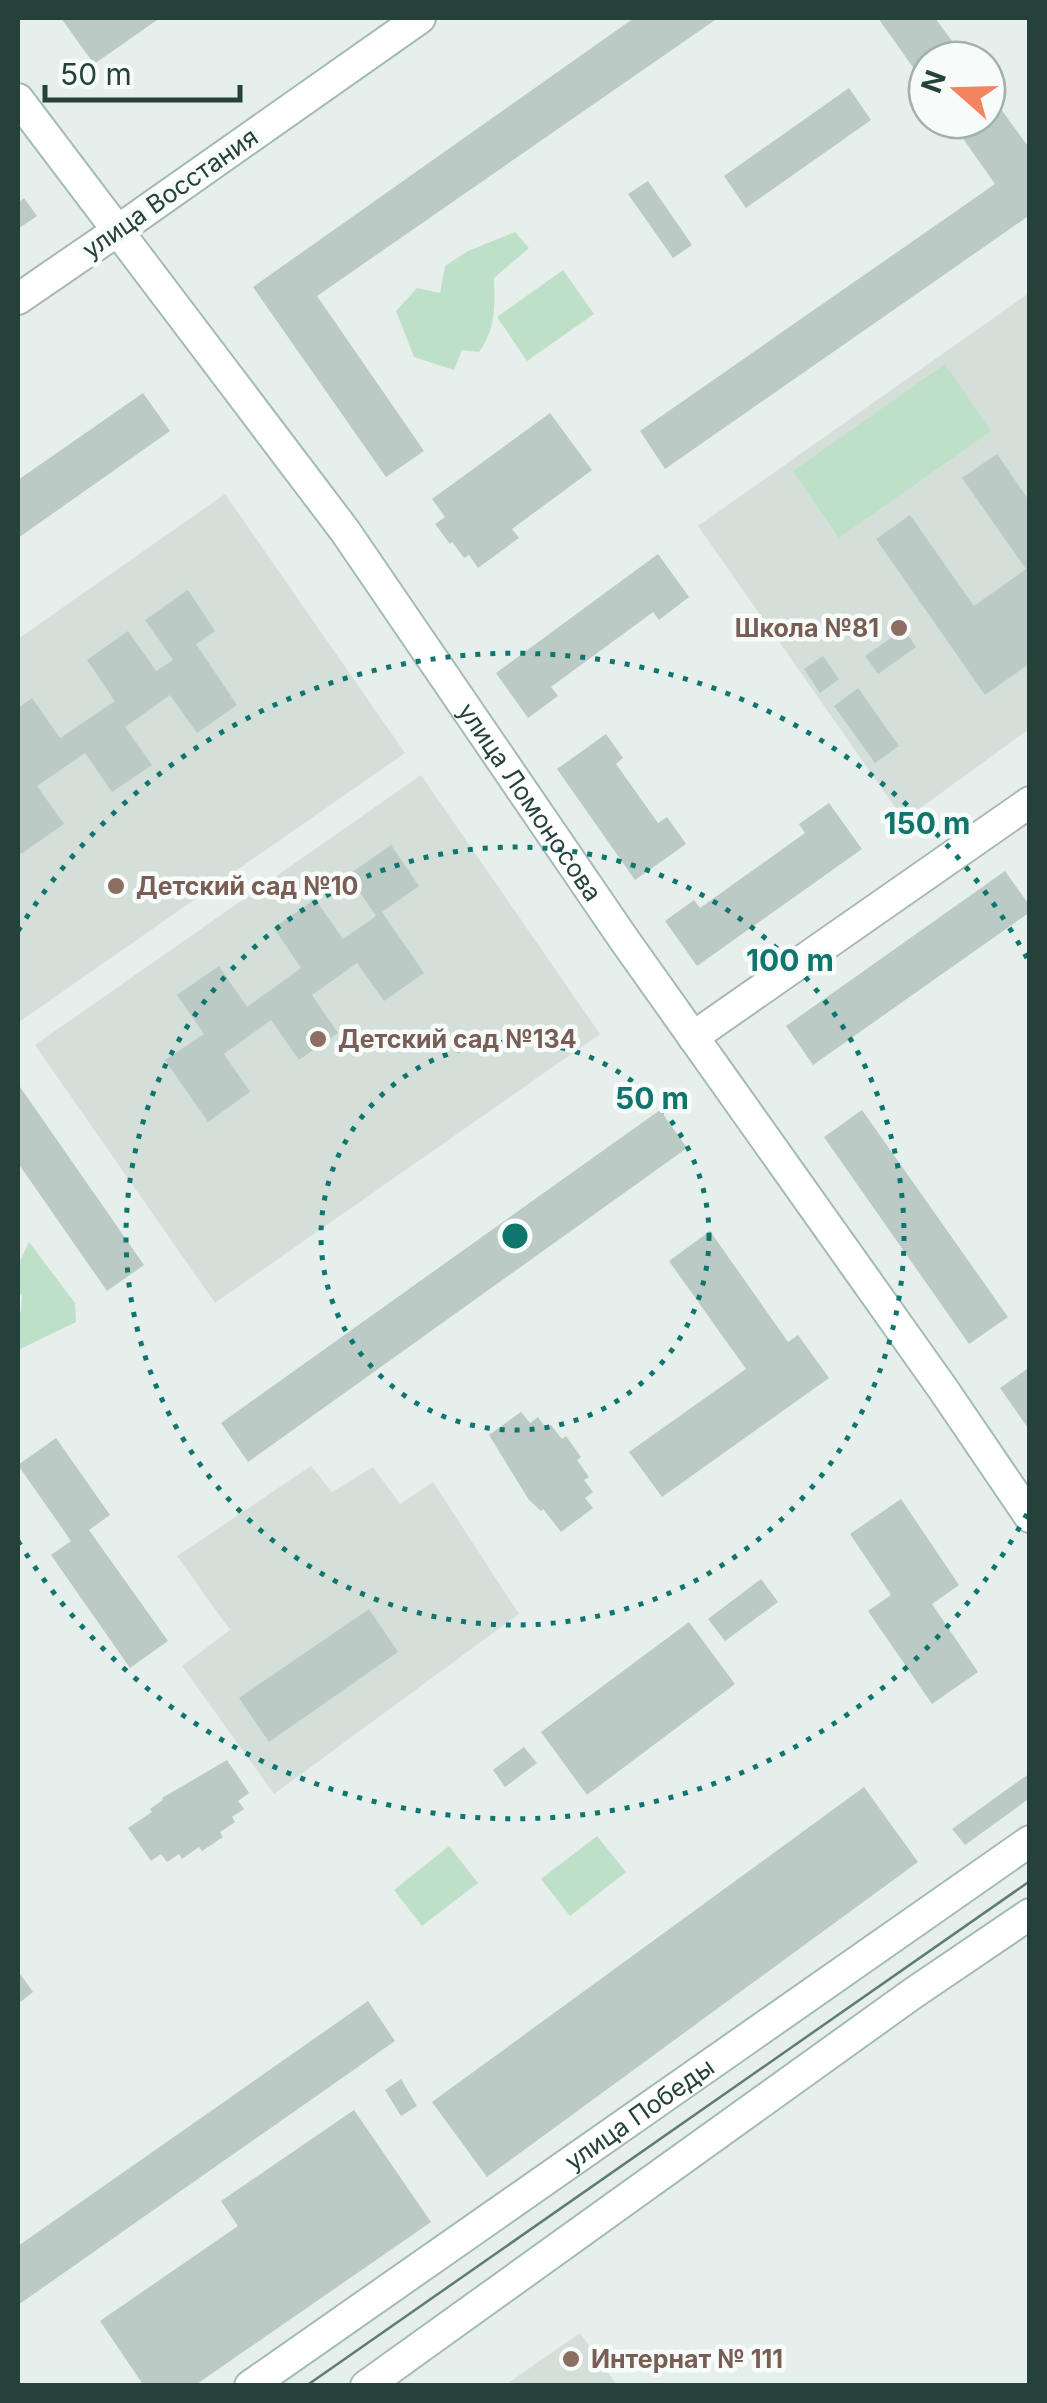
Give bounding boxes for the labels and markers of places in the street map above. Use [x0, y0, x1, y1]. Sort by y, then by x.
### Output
place label: Школа №81 [735, 613, 879, 643]
marker: Школа №81 [888, 617, 910, 639]
place label: Детский сад №10 [136, 871, 358, 901]
marker: Детский сад №10 [105, 875, 127, 897]
place label: Детский сад №134 [338, 1024, 577, 1054]
marker: Детский сад №134 [307, 1028, 329, 1050]
centre of rings [497, 1218, 533, 1254]
place label: Интернат № 111 [591, 2344, 783, 2374]
marker: Интернат № 111 [560, 2348, 582, 2370]

